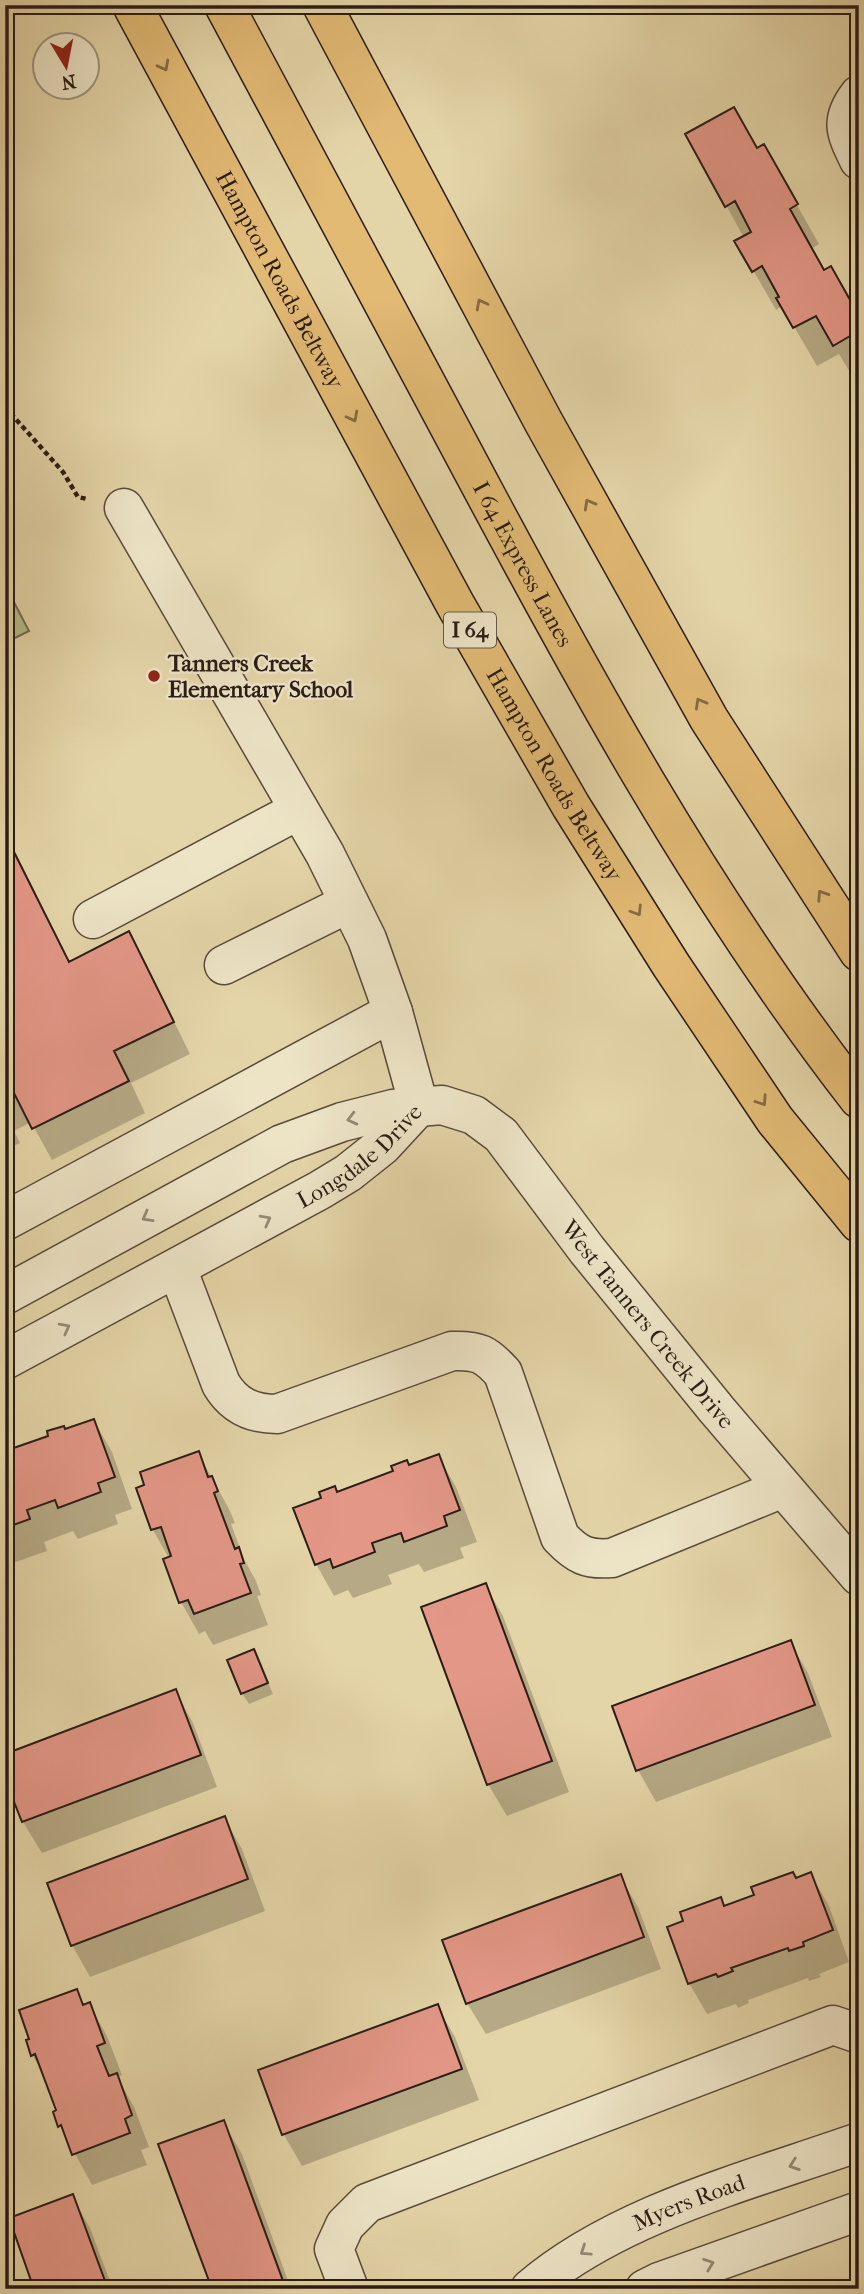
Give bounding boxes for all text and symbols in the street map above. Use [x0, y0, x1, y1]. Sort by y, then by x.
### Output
north arrow [32, 32, 102, 102]
one-way arrow [155, 58, 169, 71]
text: N [59, 70, 78, 94]
street label: Hampton Roads Beltway [210, 166, 350, 394]
one-way arrow [476, 299, 489, 311]
one-way arrow [345, 409, 358, 422]
street label: I 64 Express Lanes [467, 476, 577, 652]
one-way arrow [584, 499, 597, 511]
road number: I 64 [444, 612, 496, 648]
place label: Tanners Creek Elementary School [167, 650, 354, 703]
street label: Hampton Roads Beltway [481, 663, 628, 887]
marker: Tanners Creek Elementary School [146, 668, 162, 684]
one-way arrow [695, 698, 708, 710]
one-way arrow [817, 890, 830, 903]
one-way arrow [629, 904, 642, 917]
one-way arrow [754, 1093, 767, 1106]
street label: Longdale Drive [292, 1099, 428, 1214]
one-way arrow [346, 1111, 358, 1125]
one-way arrow [142, 1209, 155, 1222]
street label: West Tanners Creek Drive [555, 1214, 740, 1434]
one-way arrow [258, 1215, 271, 1228]
one-way arrow [58, 1323, 71, 1336]
one-way arrow [789, 2157, 801, 2171]
street label: Myers Road [629, 2168, 749, 2237]
one-way arrow [579, 2243, 592, 2256]
one-way arrow [702, 2258, 714, 2272]

